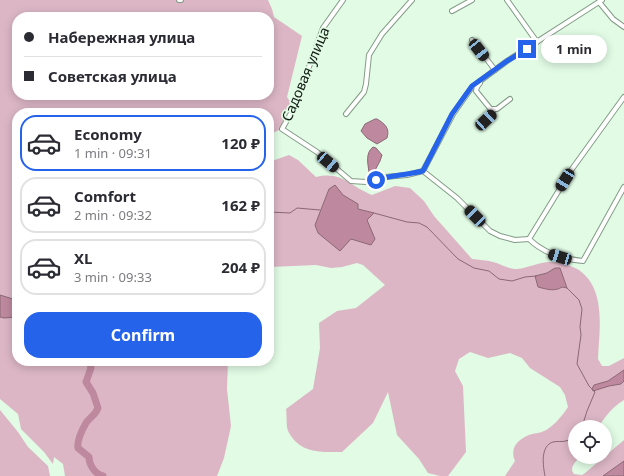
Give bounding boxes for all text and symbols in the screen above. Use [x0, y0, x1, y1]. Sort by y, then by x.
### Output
street label: Садовая улица [277, 24, 333, 124]
text: Набережная улица [48, 27, 195, 47]
callout: 1 min [541, 35, 607, 63]
car [467, 37, 491, 63]
route end [518, 40, 536, 58]
text: 1 min [556, 40, 592, 58]
text: Советская улица [48, 66, 177, 86]
car [473, 107, 499, 133]
text: Economy [74, 124, 142, 144]
icon: car [26, 125, 62, 161]
text: 120 ₽ [221, 133, 260, 153]
text: 1 min · 09:31 [74, 144, 152, 162]
car [315, 150, 341, 174]
car [554, 167, 576, 193]
route start [367, 171, 385, 189]
text: Comfort [74, 186, 136, 206]
icon: car [26, 187, 62, 223]
text: 162 ₽ [221, 195, 260, 215]
car [462, 203, 488, 229]
text: 2 min · 09:32 [74, 206, 152, 224]
text: XL [74, 248, 92, 268]
car [547, 248, 573, 266]
icon: car [26, 249, 62, 285]
text: 204 ₽ [221, 257, 260, 277]
text: 3 min · 09:33 [74, 268, 152, 286]
button: Confirm [24, 312, 262, 358]
map controls [568, 420, 612, 464]
button: locate [568, 420, 612, 464]

